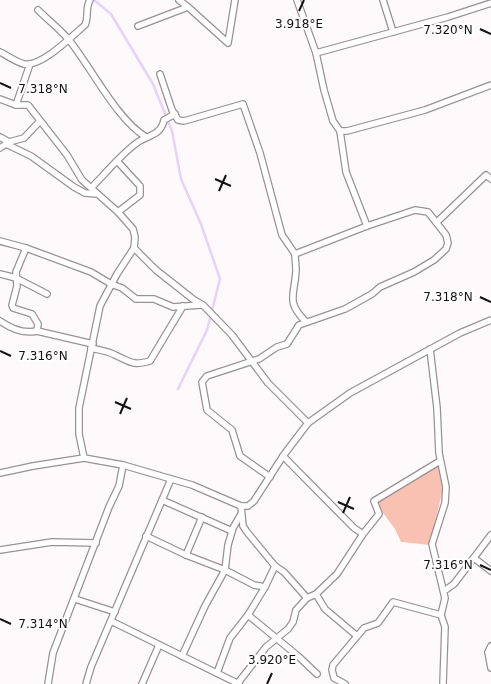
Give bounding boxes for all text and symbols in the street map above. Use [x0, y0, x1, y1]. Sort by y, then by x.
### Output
text: 3.918°E [275, 17, 323, 31]
text: 7.320°N [423, 23, 473, 37]
text: 7.318°N [18, 82, 68, 96]
text: 7.318°N [423, 290, 473, 304]
text: 7.316°N [18, 349, 68, 363]
text: 7.316°N [423, 558, 473, 572]
text: 7.314°N [18, 617, 68, 631]
text: 3.920°E [248, 653, 296, 667]

